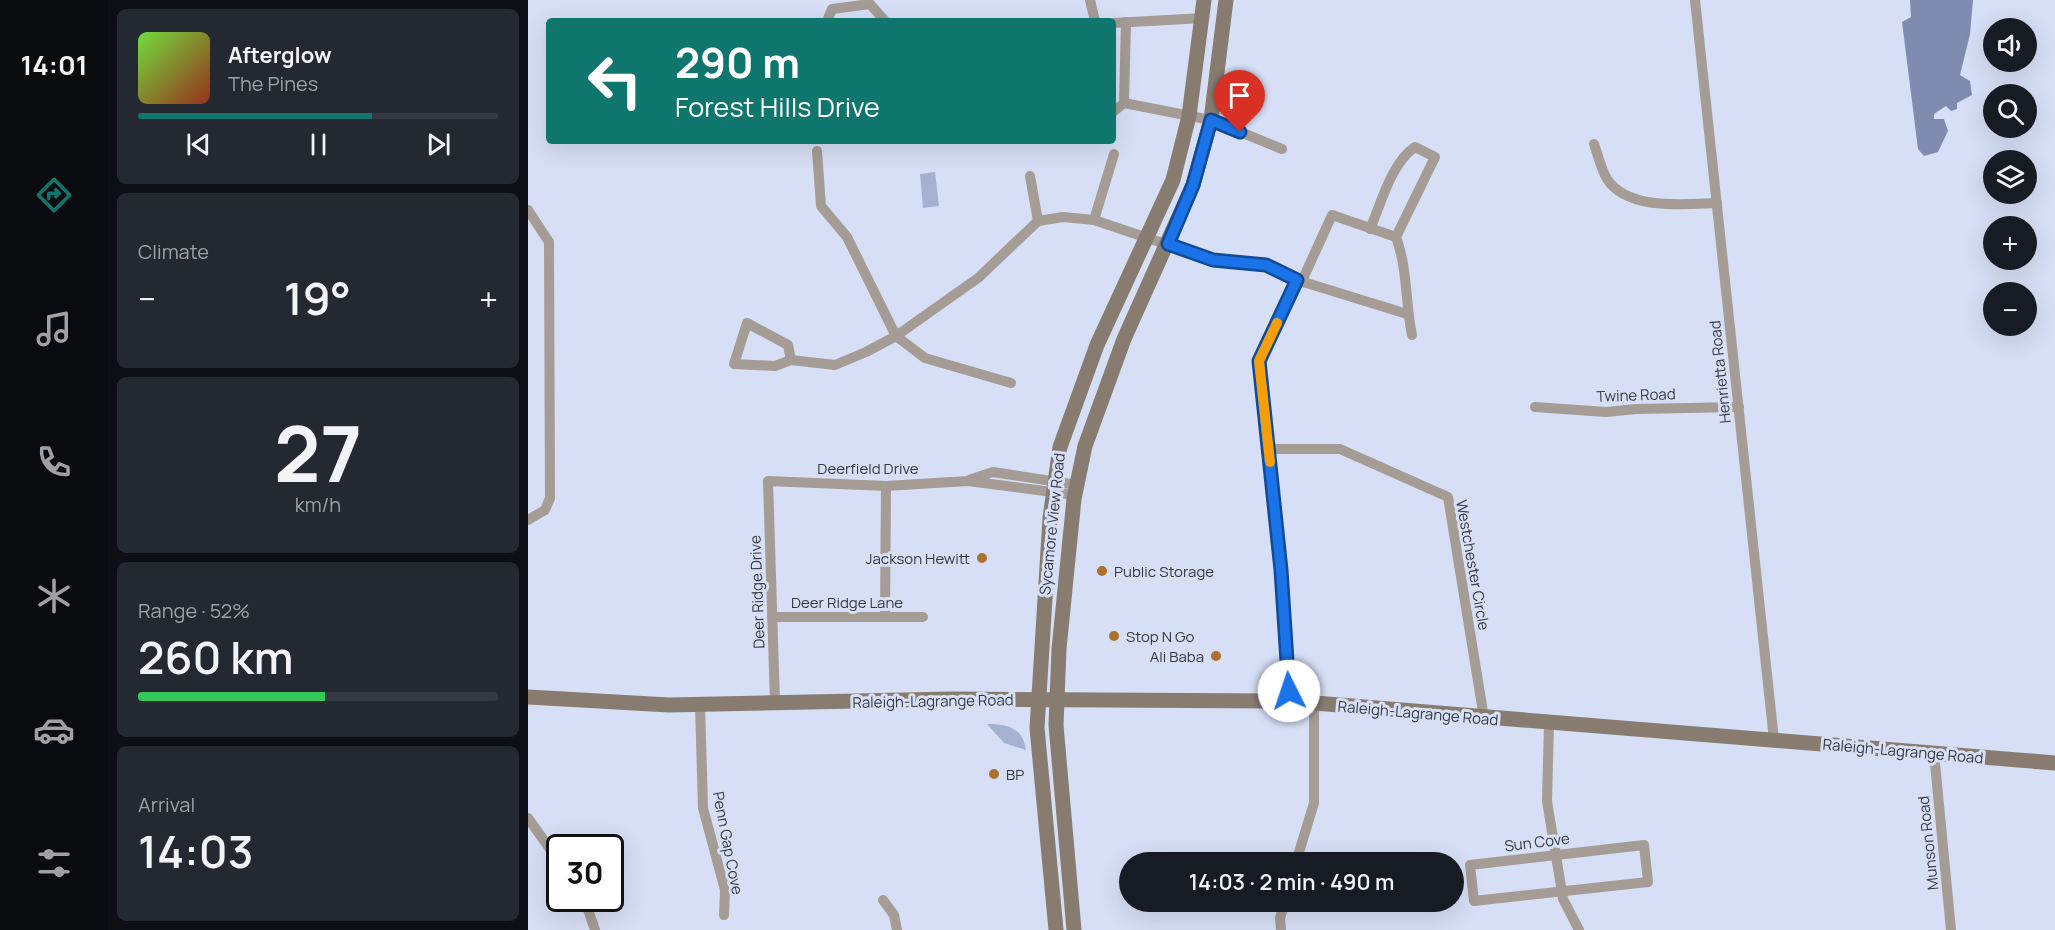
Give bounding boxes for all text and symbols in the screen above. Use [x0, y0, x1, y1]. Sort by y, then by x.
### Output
map controls [1983, 18, 2037, 336]
button: sound [1983, 18, 2037, 72]
text: 290 m [675, 33, 800, 91]
text: Afterglow [228, 40, 332, 70]
icon: left [576, 42, 654, 120]
text: 14:01 [20, 46, 88, 83]
text: The Pines [228, 70, 318, 97]
pin [1214, 70, 1265, 132]
icon: arrive [1223, 79, 1256, 112]
button: search [1983, 84, 2037, 138]
text: Forest Hills Drive [675, 88, 880, 125]
icon: previous [182, 128, 215, 161]
icon: pause [302, 128, 335, 161]
icon: next [422, 128, 455, 161]
button: layers [1983, 150, 2037, 204]
icon: directions [33, 174, 75, 216]
button: + [1983, 216, 2037, 270]
text: Climate [138, 238, 209, 265]
text: 19° [284, 267, 351, 329]
text: − [138, 276, 156, 321]
text: + [479, 276, 498, 321]
button: − [1983, 282, 2037, 336]
icon: music [33, 308, 75, 350]
street label: Henrietta Road [1704, 319, 1736, 425]
street label: Twine Road [1596, 383, 1676, 407]
text: 27 [274, 399, 362, 505]
icon: phone [33, 441, 75, 483]
street label: Sycamore View Road [1034, 452, 1070, 596]
street label: Deerfield Drive [817, 458, 919, 479]
text: km/h [295, 491, 341, 518]
street label: Westchester Circle [1451, 498, 1495, 632]
street label: Deer Ridge Drive [745, 535, 769, 649]
place label: Jackson Hewitt [866, 548, 970, 569]
marker: Jackson Hewitt [975, 551, 989, 565]
place label: Public Storage [1114, 561, 1214, 582]
marker: Public Storage [1095, 564, 1109, 578]
icon: climate [33, 575, 75, 617]
street label: Deer Ridge Lane [791, 592, 903, 613]
text: Range · 52% [138, 597, 250, 624]
text: 260 km [138, 626, 294, 688]
place label: Stop N Go [1126, 626, 1195, 647]
marker: Stop N Go [1107, 629, 1121, 643]
place label: Ali Baba [1150, 646, 1204, 667]
marker: Ali Baba [1209, 649, 1223, 663]
position arrow [1257, 659, 1321, 723]
street label: Raleigh-Lagrange Road [852, 689, 1014, 713]
street label: Raleigh-Lagrange Road [1337, 696, 1499, 730]
icon: car [33, 709, 75, 751]
street label: Raleigh-Lagrange Road [1822, 734, 1984, 768]
place label: BP [1006, 764, 1024, 785]
marker: BP [987, 767, 1001, 781]
street label: Penn Gap Cove [708, 790, 748, 897]
text: Arrival [138, 791, 195, 818]
street label: Munson Road [1913, 795, 1943, 891]
text: 14:03 [138, 820, 254, 882]
street label: Sun Cove [1503, 828, 1571, 856]
speed limit sign: 30 [546, 834, 624, 912]
icon: filters [33, 842, 75, 884]
text: 14:03 · 2 min · 490 m [1189, 867, 1394, 897]

